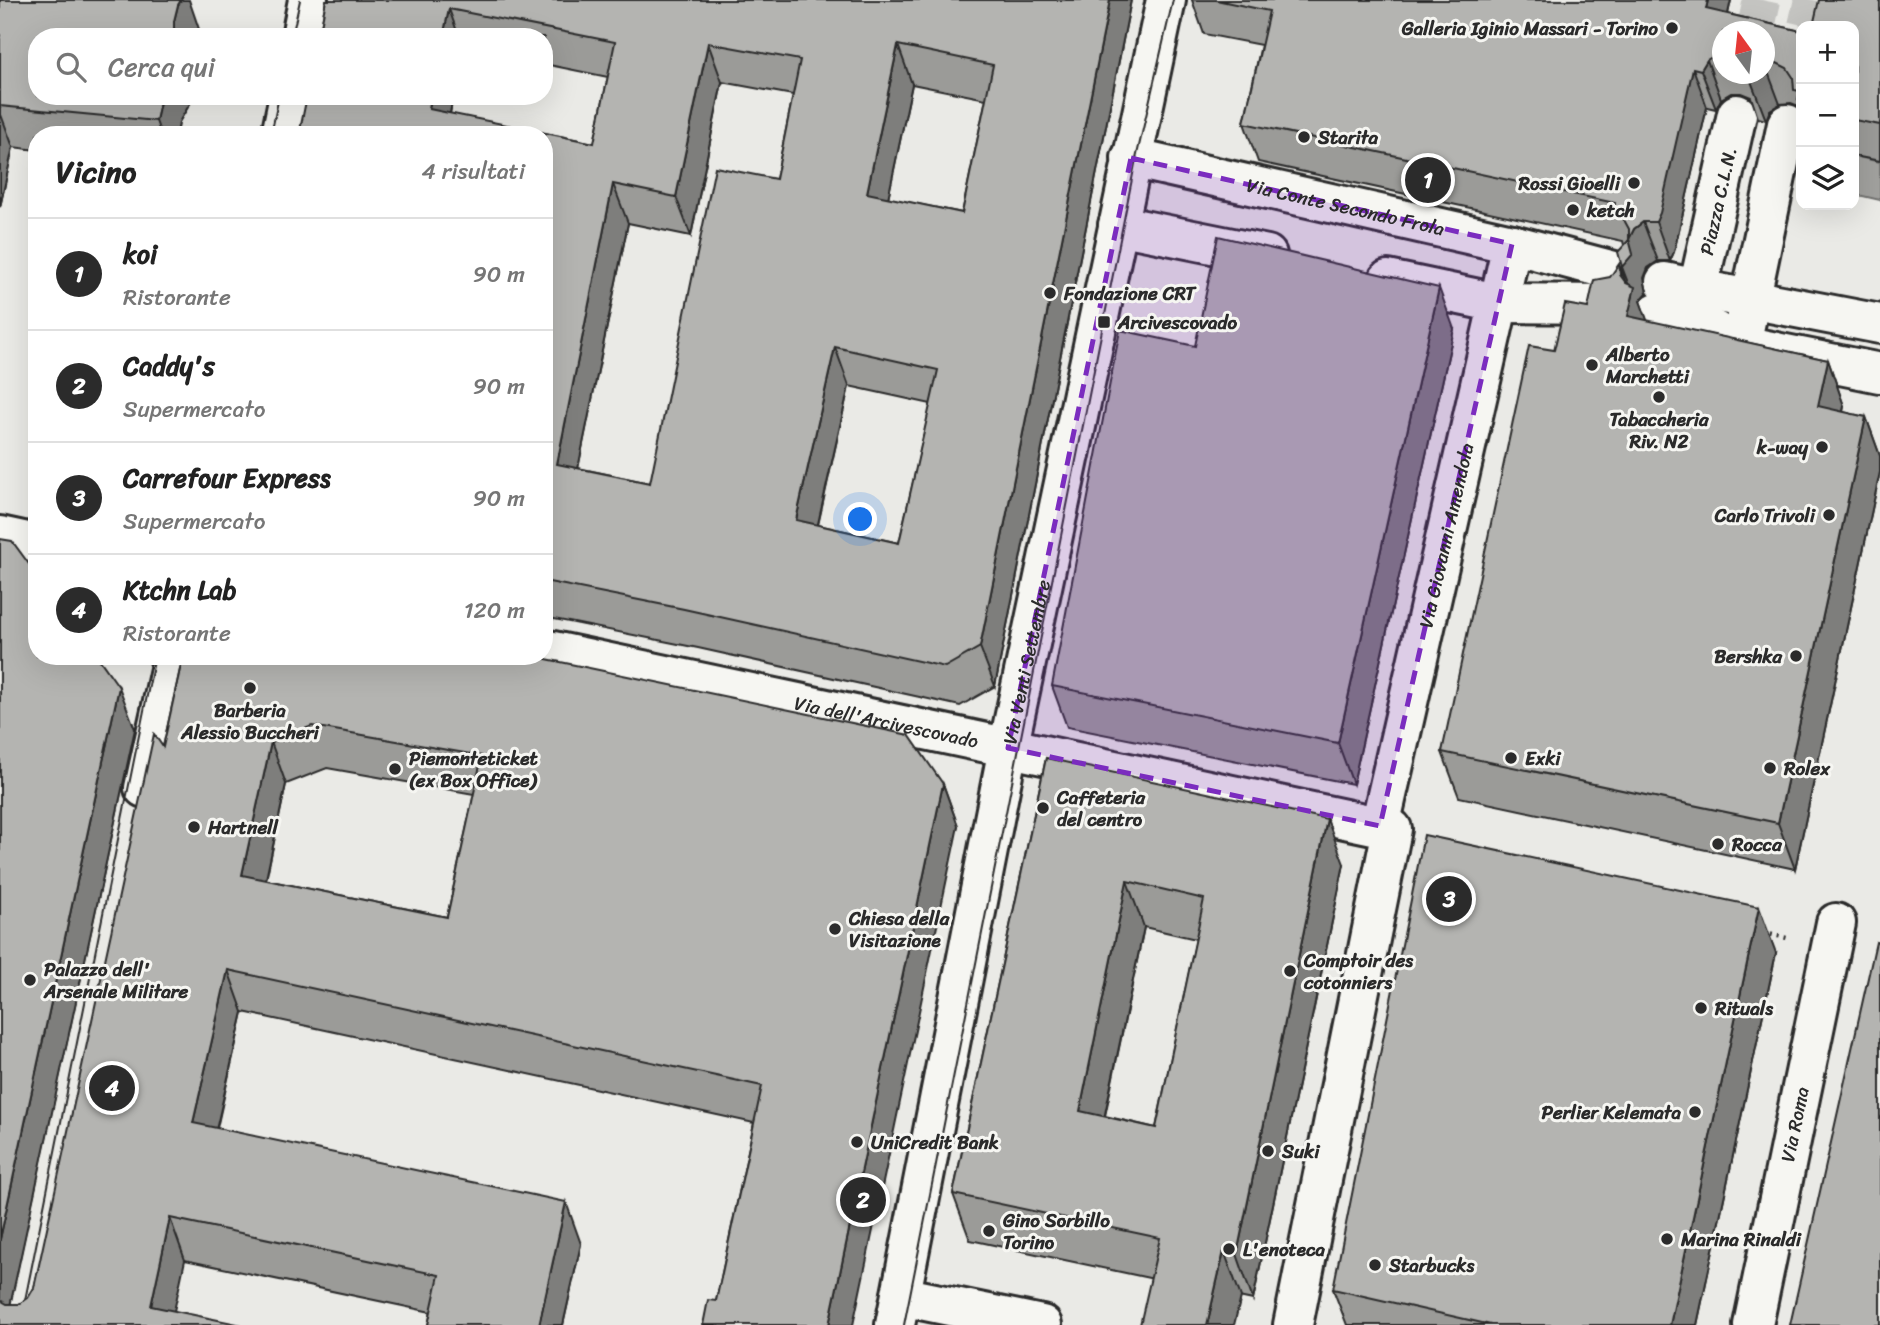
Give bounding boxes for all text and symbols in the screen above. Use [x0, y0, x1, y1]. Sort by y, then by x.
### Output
place label: Galleria Iginio Massari - Torino [1401, 12, 1658, 45]
marker: Galleria Iginio Massari - Torino [1664, 20, 1680, 36]
north arrow [1712, 21, 1775, 84]
map controls [1796, 21, 1859, 210]
button: + [1796, 21, 1859, 84]
search box [28, 28, 553, 105]
text: Cerca qui [108, 44, 215, 90]
icon: search [52, 48, 90, 86]
button: − [1796, 84, 1859, 147]
place label: Starita [1317, 121, 1378, 154]
marker: Starita [1296, 129, 1312, 145]
street label: Piazza C.L.N. [1690, 144, 1746, 258]
text: Vicino [56, 145, 136, 199]
button: layers [1796, 147, 1859, 210]
text: 4 risultati [421, 151, 525, 192]
pin: 1 [1405, 154, 1451, 206]
place label: Rossi Gioelli [1518, 167, 1621, 200]
street label: Via Conte Secondo Frola [1243, 169, 1448, 245]
marker: Rossi Gioelli [1626, 175, 1642, 191]
place label: ketch [1586, 194, 1635, 227]
marker: ketch [1565, 202, 1581, 218]
text: koi [123, 231, 157, 277]
text: 1 [74, 254, 84, 295]
text: 90 m [473, 254, 525, 295]
text: Ristorante [123, 277, 231, 318]
place label: Fondazione CRT [1063, 277, 1197, 310]
marker: Fondazione CRT [1042, 285, 1058, 301]
place label: Arcivescovado [1117, 306, 1238, 339]
marker: Arcivescovado [1096, 314, 1112, 330]
place label: Alberto Marchetti [1605, 338, 1690, 393]
text: Caddy's [123, 343, 215, 389]
marker: Alberto Marchetti [1584, 357, 1600, 373]
text: 2 [72, 366, 86, 407]
text: 90 m [473, 366, 525, 407]
text: Supermercato [123, 389, 265, 430]
marker: Tabaccheria Riv. N2 [1651, 389, 1667, 405]
place label: Tabaccheria Riv. N2 [1609, 403, 1709, 458]
place label: k-way [1756, 431, 1809, 464]
street label: Via Giovanni Amendola [1409, 439, 1483, 631]
marker: k-way [1814, 439, 1830, 455]
text: Carrefour Express [123, 455, 331, 501]
text: 3 [73, 478, 85, 519]
text: 90 m [473, 478, 525, 519]
place label: Carlo Trivoli [1714, 499, 1817, 532]
text: Supermercato [123, 501, 265, 542]
your location [843, 502, 877, 536]
marker: Carlo Trivoli [1821, 507, 1837, 523]
text: Ktchn Lab [123, 567, 237, 613]
street label: Via Venti Settembre [993, 576, 1060, 747]
text: 4 [72, 590, 86, 631]
text: 120 m [464, 590, 525, 631]
text: Ristorante [123, 613, 231, 654]
place label: Bershka [1714, 640, 1782, 673]
marker: Bershka [1788, 648, 1804, 664]
marker: Barberia Alessio Buccheri [242, 680, 258, 696]
street label: Via dell'Arcivescovado [791, 687, 982, 758]
place label: Barberia Alessio Buccheri [180, 694, 320, 749]
place label: Piemonteticket (ex Box Office) [409, 742, 538, 797]
place label: Exki [1525, 742, 1562, 775]
marker: Exki [1503, 750, 1519, 766]
place label: Rolex [1783, 752, 1831, 785]
marker: Rolex [1762, 760, 1778, 776]
marker: Piemonteticket (ex Box Office) [387, 761, 403, 777]
place label: Caffeteria del centro [1056, 781, 1145, 836]
marker: Caffeteria del centro [1035, 800, 1051, 816]
place label: Hartnell [207, 811, 280, 844]
marker: Hartnell [186, 819, 202, 835]
place label: Rocca [1731, 828, 1782, 861]
marker: Rocca [1710, 836, 1726, 852]
pin: 3 [1426, 873, 1472, 925]
place label: Chiesa della Visitazione [848, 902, 950, 957]
marker: Chiesa della Visitazione [827, 921, 843, 937]
place label: Comptoir des cotonniers [1303, 944, 1414, 999]
place label: Palazzo dell' Arsenale Militare [43, 953, 189, 1008]
marker: Comptoir des cotonniers [1282, 963, 1298, 979]
marker: Palazzo dell' Arsenale Militare [22, 972, 38, 988]
place label: Rituals [1714, 992, 1774, 1025]
marker: Rituals [1693, 1000, 1709, 1016]
pin: 4 [89, 1062, 135, 1114]
street label: Via Roma [1771, 1083, 1819, 1165]
place label: Perlier Kelemata [1542, 1096, 1681, 1129]
marker: Perlier Kelemata [1687, 1104, 1703, 1120]
place label: UniCredit Bank [871, 1126, 999, 1159]
marker: UniCredit Bank [849, 1134, 865, 1150]
place label: Suki [1281, 1135, 1321, 1168]
marker: Suki [1260, 1143, 1276, 1159]
pin: 2 [840, 1174, 886, 1226]
place label: Gino Sorbillo Torino [1002, 1204, 1110, 1259]
marker: Gino Sorbillo Torino [981, 1223, 997, 1239]
place label: Marina Rinaldi [1680, 1223, 1802, 1256]
marker: Marina Rinaldi [1659, 1231, 1675, 1247]
place label: L'enoteca [1243, 1233, 1326, 1266]
marker: L'enoteca [1221, 1241, 1237, 1257]
place label: Starbucks [1388, 1249, 1475, 1282]
marker: Starbucks [1367, 1257, 1383, 1273]

